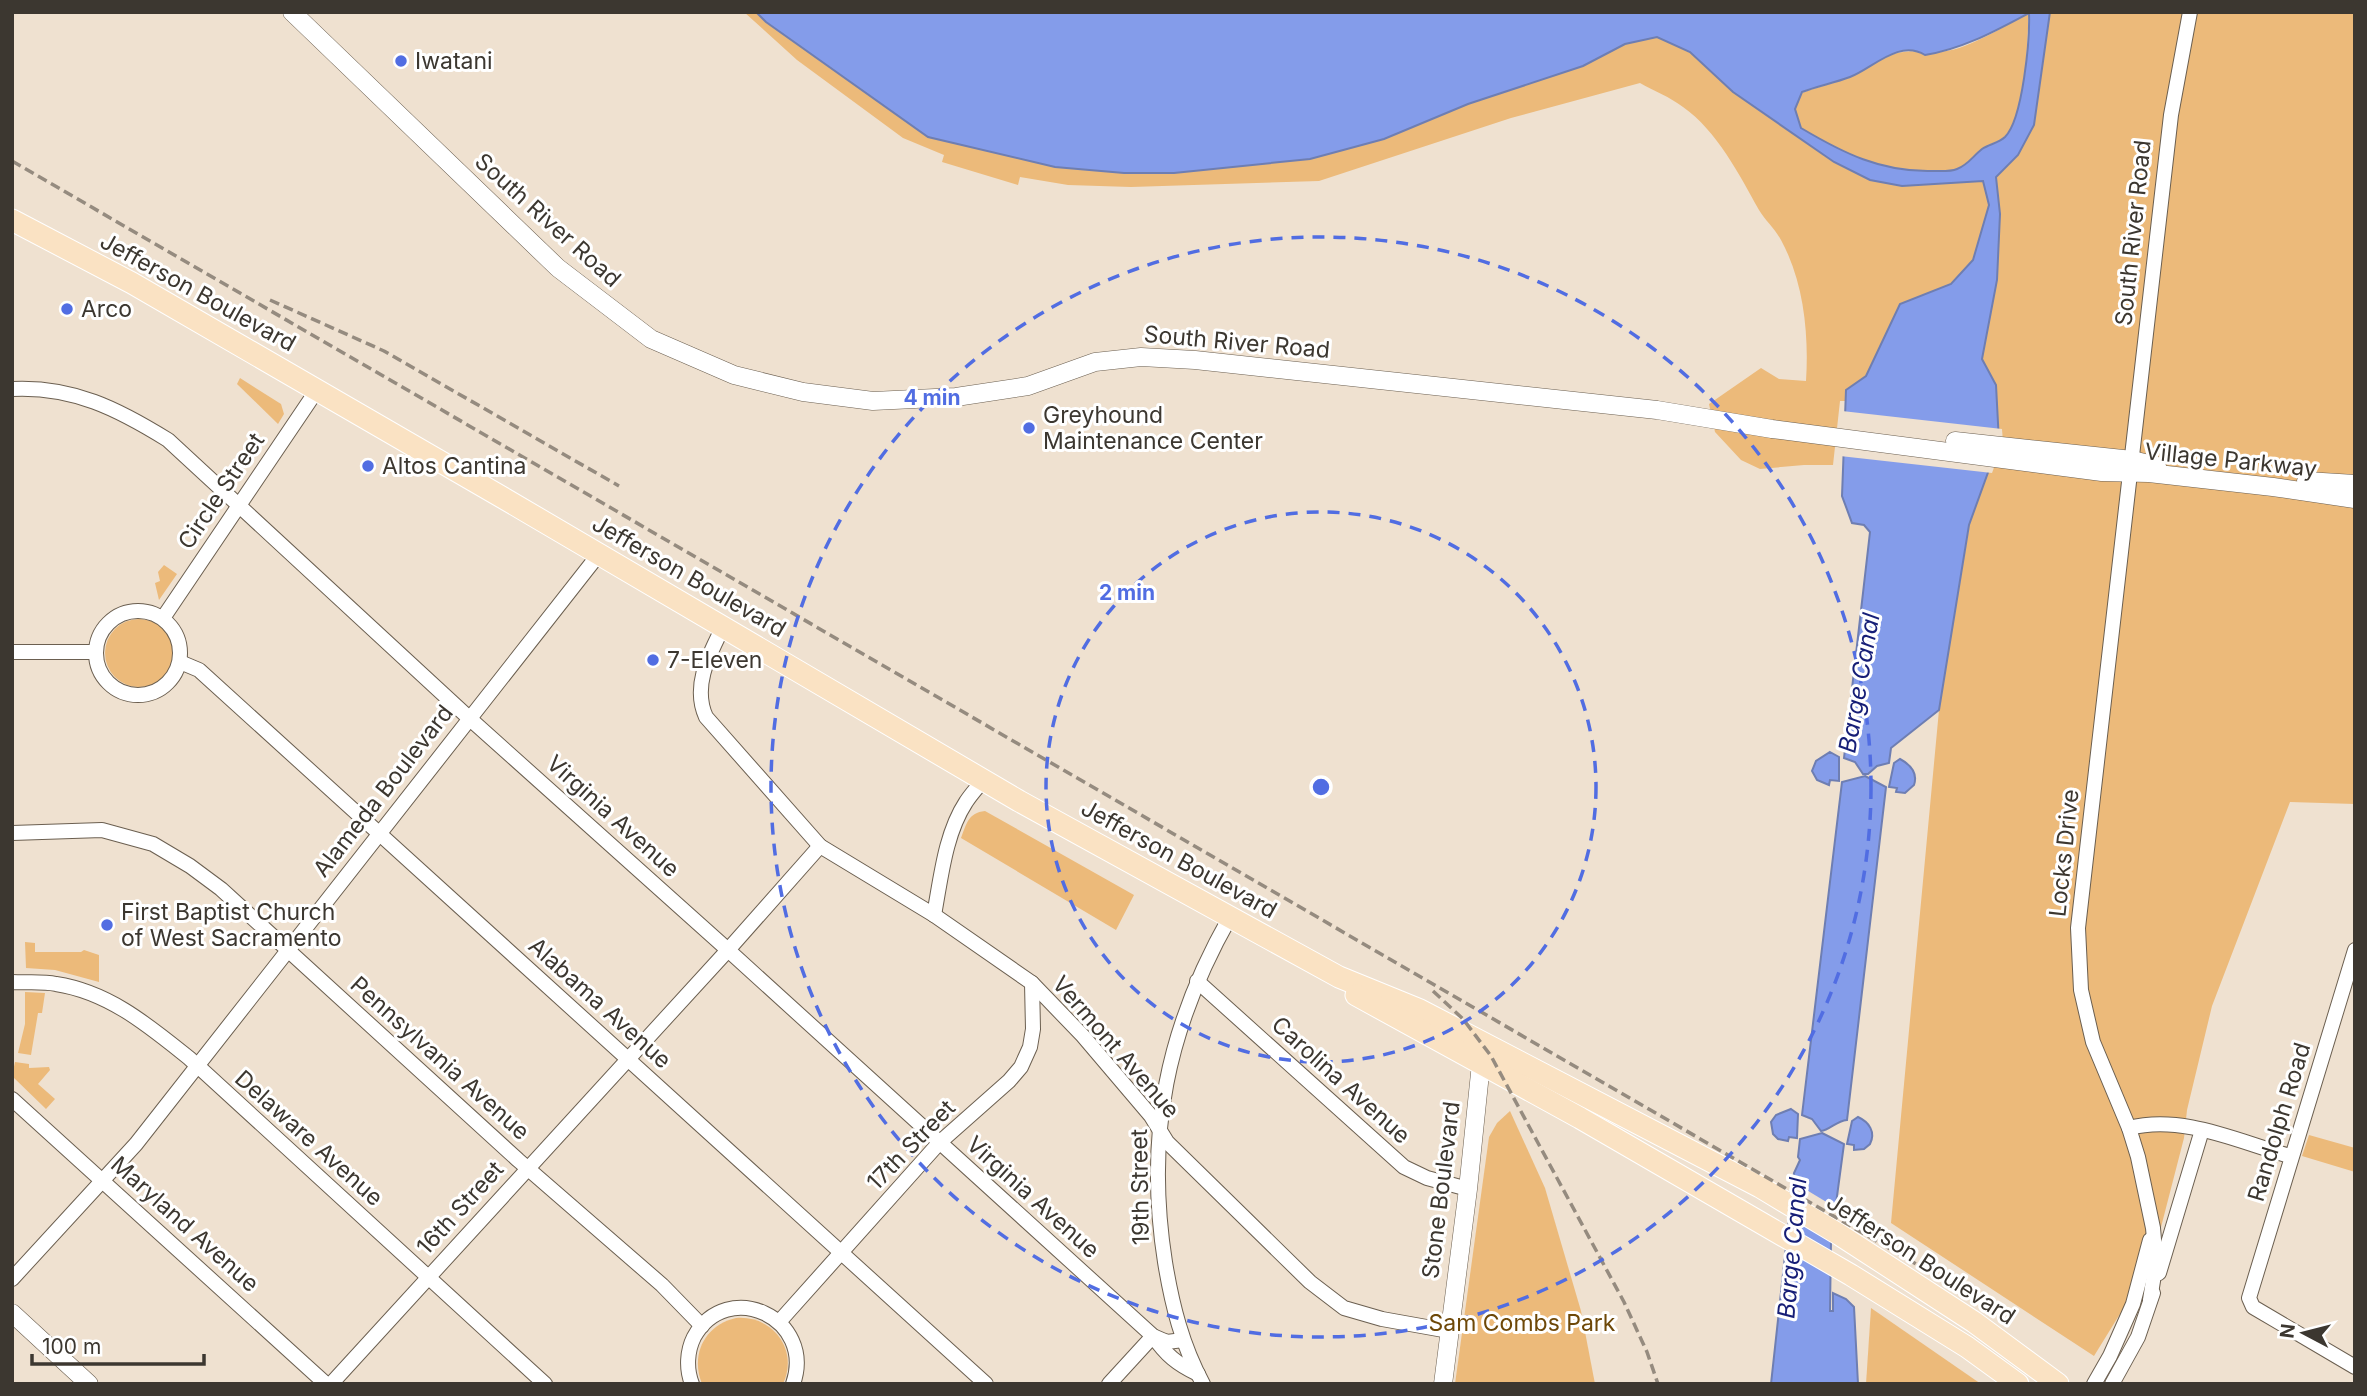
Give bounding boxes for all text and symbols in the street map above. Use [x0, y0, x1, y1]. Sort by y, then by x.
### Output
place label: Iwatani [415, 47, 493, 75]
marker: Iwatani [393, 53, 409, 69]
street label: South River Road [2109, 139, 2157, 327]
street label: South River Road [469, 147, 627, 293]
street label: Jefferson Boulevard [95, 227, 301, 357]
place label: Arco [81, 295, 132, 323]
marker: Arco [59, 301, 75, 317]
street label: South River Road [1143, 320, 1331, 364]
text: 4 min [903, 385, 961, 410]
place label: Greyhound Maintenance Center [1043, 401, 1263, 455]
marker: Greyhound Maintenance Center [1021, 420, 1037, 436]
street label: Circle Street [172, 427, 270, 554]
street label: Village Parkway [2143, 437, 2319, 483]
place label: Altos Cantina [382, 452, 526, 480]
marker: Altos Cantina [360, 458, 376, 474]
street label: Jefferson Boulevard [587, 509, 791, 643]
text: 2 min [1099, 580, 1155, 605]
water label: Barge Canal [1832, 611, 1886, 755]
place label: 7-Eleven [667, 646, 762, 674]
marker: 7-Eleven [645, 652, 661, 668]
street label: Alameda Boulevard [307, 699, 459, 883]
street label: Virginia Avenue [541, 749, 685, 883]
centre of rings [1309, 775, 1333, 799]
street label: Locks Drive [2043, 788, 2085, 918]
street label: Jefferson Boulevard [1076, 794, 1282, 924]
place label: First Baptist Church of West Sacramento [121, 898, 341, 952]
marker: First Baptist Church of West Sacramento [99, 917, 115, 933]
street label: Alabama Avenue [523, 932, 677, 1074]
street label: Pennsylvania Avenue [345, 970, 535, 1146]
street label: Vermont Avenue [1047, 970, 1185, 1124]
street label: Carolina Avenue [1266, 1010, 1416, 1150]
street label: Randolph Road [2242, 1039, 2316, 1205]
street label: Delaware Avenue [229, 1064, 389, 1212]
street label: 17th Street [861, 1094, 961, 1196]
street label: Stone Boulevard [1416, 1100, 1466, 1280]
street label: 19th Street [1125, 1128, 1155, 1245]
street label: Virginia Avenue [961, 1130, 1105, 1264]
street label: Maryland Avenue [105, 1150, 265, 1298]
street label: 16th Street [411, 1155, 510, 1261]
water label: Barge Canal [1771, 1176, 1813, 1320]
street label: Jefferson Boulevard [1821, 1188, 2021, 1330]
north arrow [2269, 1298, 2339, 1368]
park label: Sam Combs Park [1429, 1309, 1616, 1337]
scale bar [32, 1322, 203, 1366]
text: N [2275, 1322, 2300, 1340]
text: 100 m [42, 1334, 101, 1359]

